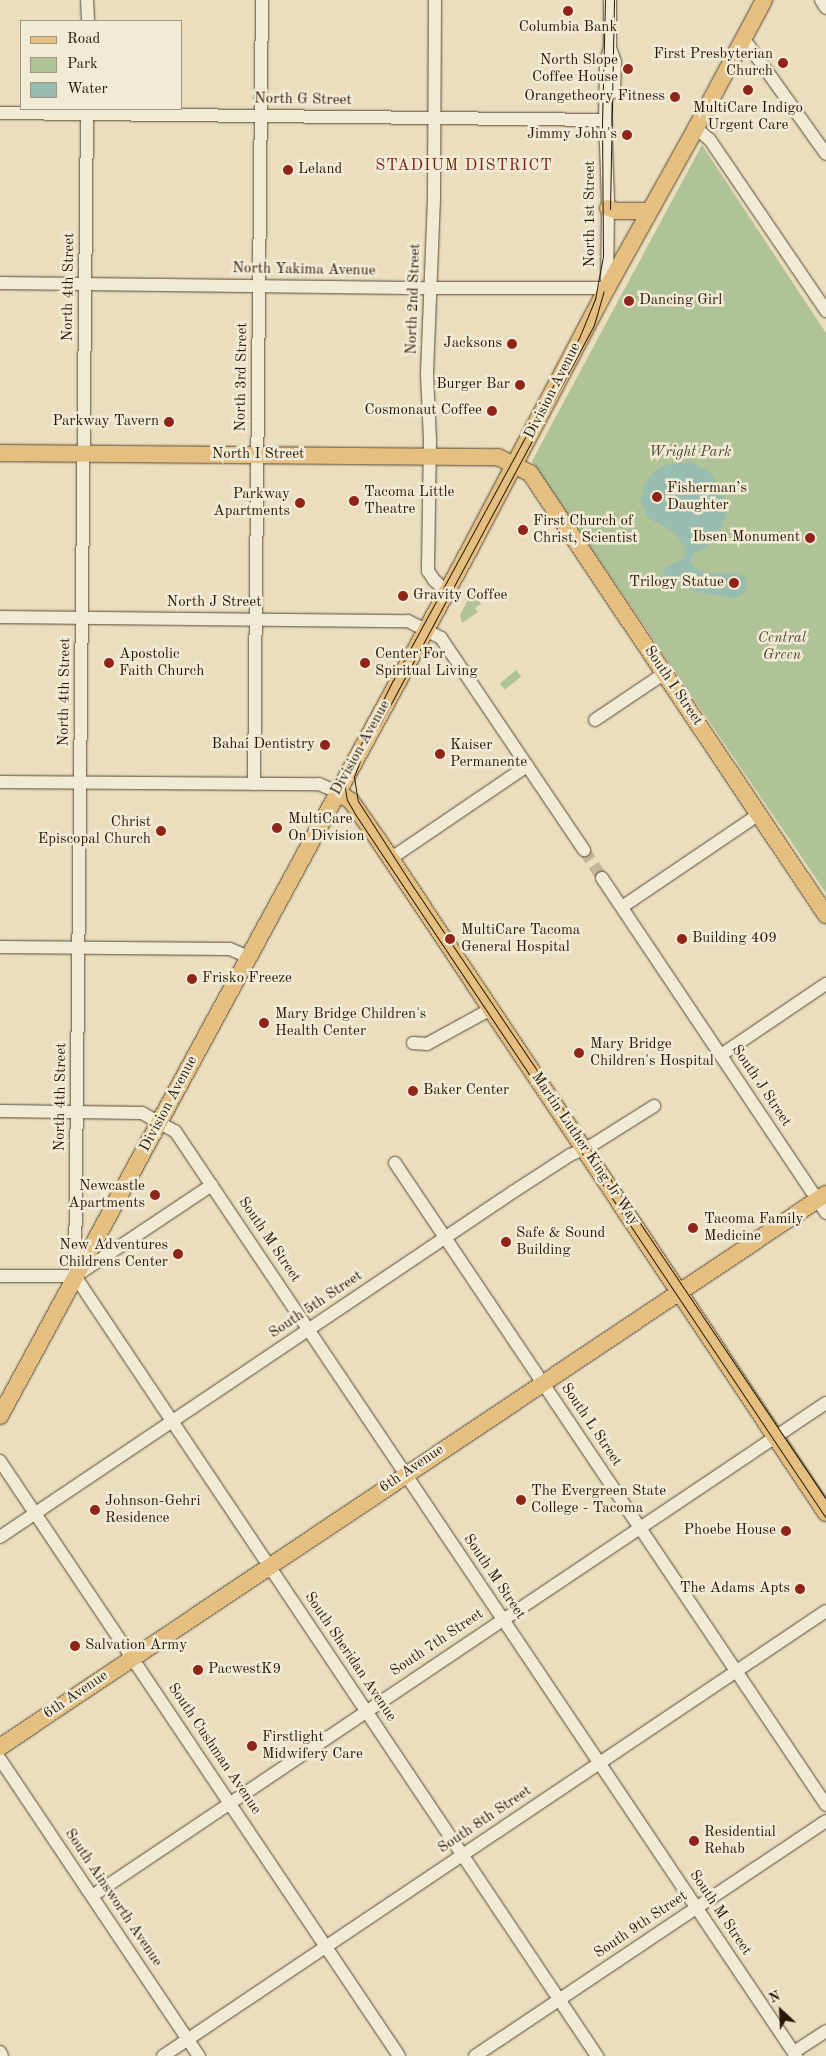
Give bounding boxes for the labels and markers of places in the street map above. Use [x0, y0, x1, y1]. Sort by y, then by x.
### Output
marker: Columbia Bank [562, 5, 574, 17]
place label: Columbia Bank [519, 19, 617, 37]
place label: First Presbyterian Church [653, 45, 773, 80]
place label: North Slope Coffee House [532, 51, 618, 86]
marker: First Presbyterian Church [777, 57, 789, 69]
marker: North Slope Coffee House [622, 63, 634, 75]
marker: MultiCare Indigo Urgent Care [741, 83, 755, 97]
place label: Orangetheory Fitness [524, 88, 665, 106]
marker: Orangetheory Fitness [669, 91, 681, 103]
place label: MultiCare Indigo Urgent Care [693, 99, 803, 134]
place label: Jimmy John's [527, 126, 617, 144]
marker: Jimmy John's [621, 129, 633, 141]
place label: Leland [298, 161, 342, 179]
marker: Leland [282, 164, 294, 176]
place label: Dancing Girl [639, 292, 722, 310]
marker: Dancing Girl [623, 295, 635, 307]
place label: Jacksons [444, 335, 502, 353]
marker: Jacksons [506, 338, 518, 350]
place label: Burger Bar [436, 376, 510, 394]
marker: Burger Bar [514, 379, 526, 391]
place label: Cosmonaut Coffee [364, 402, 482, 420]
marker: Cosmonaut Coffee [486, 405, 498, 417]
place label: Parkway Tavern [52, 413, 159, 431]
marker: Parkway Tavern [163, 416, 175, 428]
place label: Fisherman’s Daughter [667, 479, 747, 514]
place label: Tacoma Little Theatre [364, 483, 454, 518]
place label: Parkway Apartments [213, 485, 290, 520]
marker: Fisherman’s Daughter [651, 491, 663, 503]
marker: Tacoma Little Theatre [348, 495, 360, 507]
marker: Parkway Apartments [294, 497, 306, 509]
place label: First Church of Christ, Scientist [533, 512, 638, 547]
marker: First Church of Christ, Scientist [517, 524, 529, 536]
place label: Ibsen Monument [692, 529, 800, 547]
marker: Ibsen Monument [804, 532, 816, 544]
place label: Trilogy Statue [629, 574, 724, 592]
marker: Trilogy Statue [728, 577, 740, 589]
place label: Gravity Coffee [413, 587, 507, 605]
marker: Gravity Coffee [397, 590, 409, 602]
place label: Apostolic Faith Church [119, 645, 204, 680]
place label: Center For Spiritual Living [375, 645, 478, 680]
marker: Apostolic Faith Church [103, 657, 115, 669]
marker: Center For Spiritual Living [359, 657, 371, 669]
place label: Bahai Dentistry [212, 736, 315, 754]
place label: Kaiser Permanente [450, 736, 527, 771]
marker: Bahai Dentistry [319, 739, 331, 751]
marker: Kaiser Permanente [434, 748, 446, 760]
place label: MultiCare On Division [288, 810, 365, 845]
place label: Christ Episcopal Church [38, 813, 151, 848]
marker: MultiCare On Division [270, 821, 284, 835]
marker: Christ Episcopal Church [155, 825, 167, 837]
place label: MultiCare Tacoma General Hospital [461, 921, 580, 956]
place label: Building 409 [692, 930, 777, 948]
marker: MultiCare Tacoma General Hospital [443, 932, 457, 946]
marker: Building 409 [676, 933, 688, 945]
place label: Frisko Freeze [202, 970, 292, 988]
marker: Frisko Freeze [186, 973, 198, 985]
place label: Mary Bridge Children's Health Center [275, 1005, 426, 1040]
marker: Mary Bridge Children's Health Center [257, 1016, 271, 1030]
place label: Mary Bridge Children's Hospital [590, 1035, 714, 1070]
marker: Mary Bridge Children's Hospital [572, 1046, 586, 1060]
place label: Baker Center [423, 1082, 509, 1100]
marker: Baker Center [407, 1085, 419, 1097]
place label: Newcastle Apartments [68, 1177, 145, 1212]
marker: Newcastle Apartments [149, 1189, 161, 1201]
place label: Tacoma Family Medicine [704, 1210, 803, 1245]
marker: Tacoma Family Medicine [686, 1221, 700, 1235]
place label: Safe & Sound Building [516, 1224, 605, 1259]
place label: New Adventures Childrens Center [59, 1236, 168, 1271]
marker: Safe & Sound Building [500, 1236, 512, 1248]
marker: New Adventures Childrens Center [172, 1248, 184, 1260]
place label: The Evergreen State College - Tacoma [531, 1482, 666, 1517]
place label: Johnson-Gehri Residence [105, 1492, 200, 1527]
marker: The Evergreen State College - Tacoma [515, 1494, 527, 1506]
marker: Johnson-Gehri Residence [89, 1504, 101, 1516]
place label: Phoebe House [684, 1522, 776, 1540]
marker: Phoebe House [780, 1525, 792, 1537]
place label: The Adams Apts [680, 1580, 790, 1598]
marker: The Adams Apts [794, 1583, 806, 1595]
place label: Salvation Army [85, 1637, 187, 1655]
marker: Salvation Army [69, 1640, 81, 1652]
place label: PacwestK9 [208, 1661, 281, 1679]
marker: PacwestK9 [192, 1664, 204, 1676]
place label: Firstlight Midwifery Care [262, 1728, 363, 1763]
marker: Firstlight Midwifery Care [246, 1740, 258, 1752]
place label: Residential Rehab [704, 1823, 776, 1858]
marker: Residential Rehab [688, 1835, 700, 1847]

